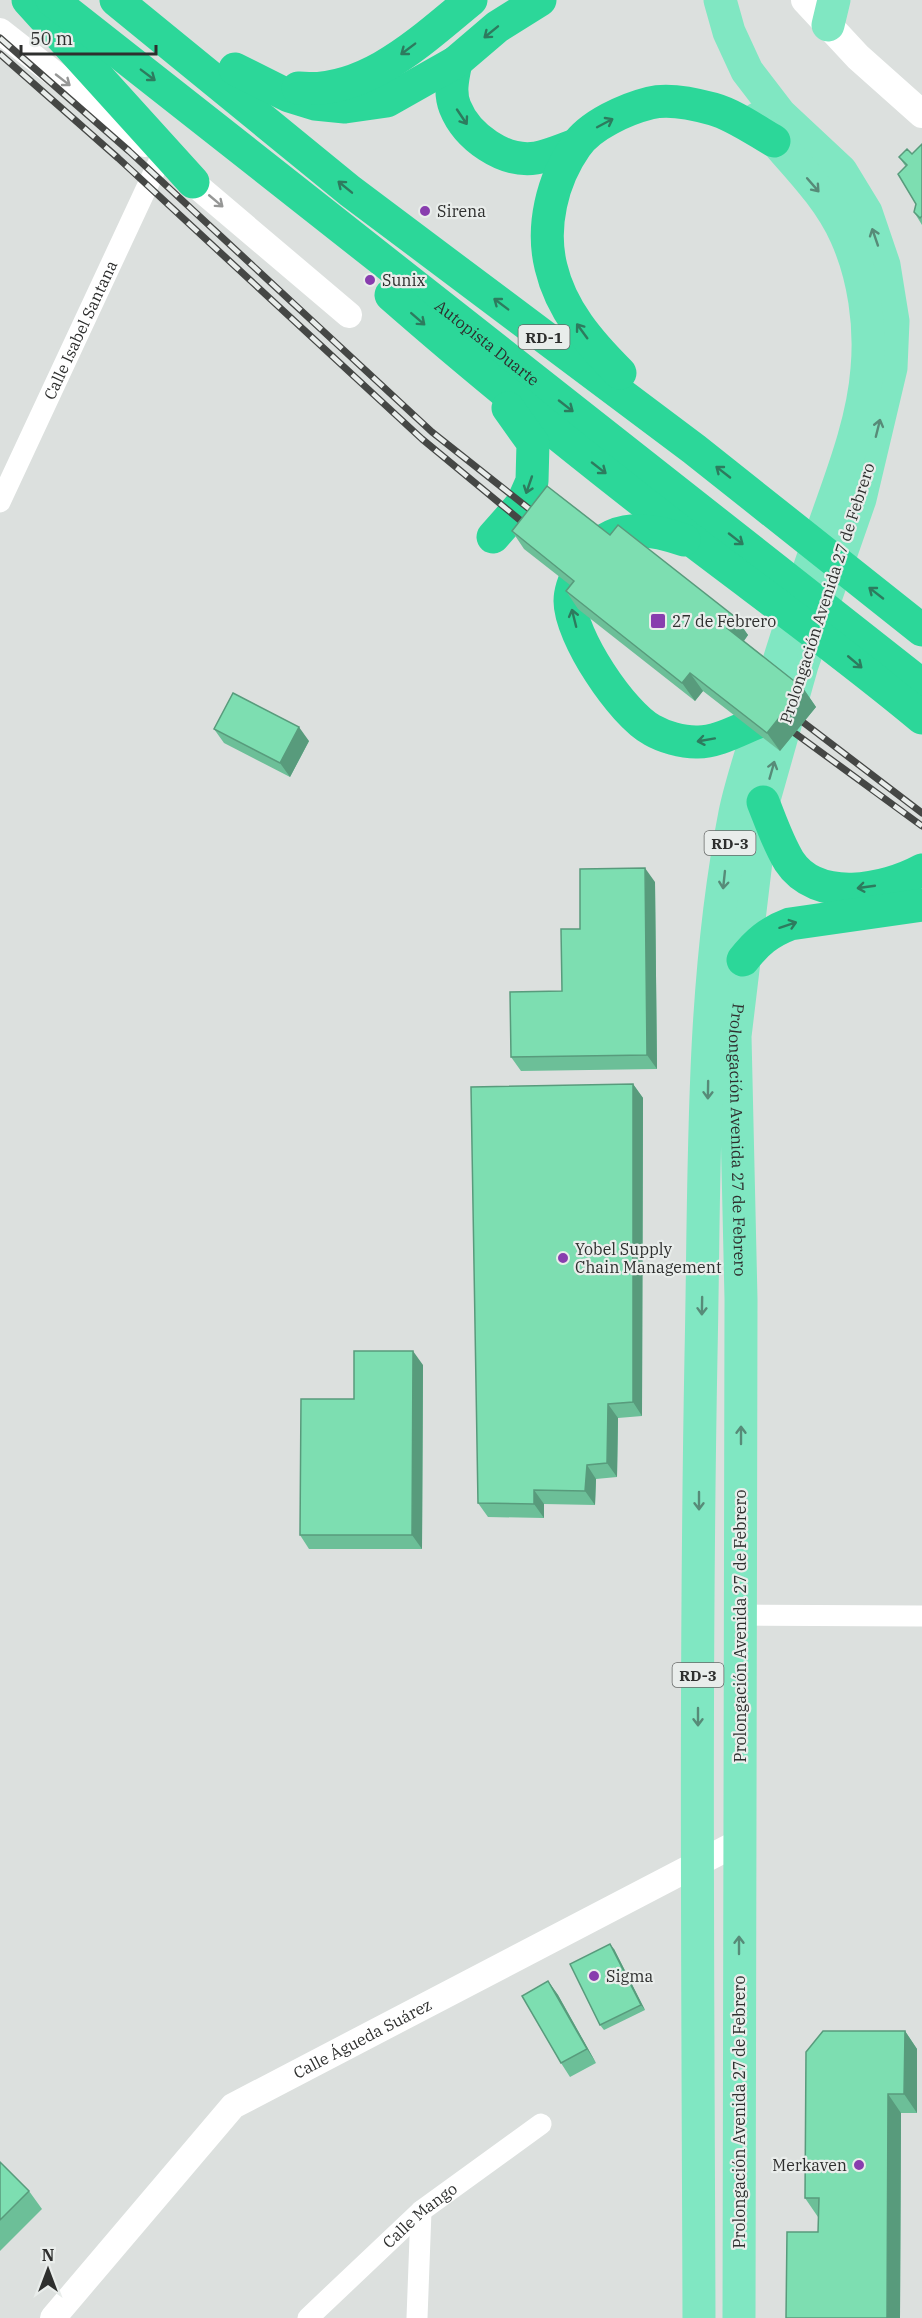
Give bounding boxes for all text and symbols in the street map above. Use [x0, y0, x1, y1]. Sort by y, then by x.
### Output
scale bar [21, 18, 156, 56]
one-way arrow [483, 26, 499, 39]
text: 50 m [30, 27, 73, 50]
one-way arrow [401, 43, 417, 55]
one-way arrow [139, 69, 155, 81]
one-way arrow [54, 74, 70, 87]
one-way arrow [456, 109, 468, 125]
one-way arrow [596, 117, 614, 128]
one-way arrow [806, 177, 819, 193]
one-way arrow [337, 180, 353, 193]
one-way arrow [208, 194, 223, 208]
place label: Sirena [437, 201, 486, 221]
marker: Sirena [418, 204, 432, 218]
one-way arrow [868, 228, 879, 247]
street label: Calle Isabel Santana [39, 257, 122, 403]
place label: Sunix [382, 270, 426, 290]
marker: Sunix [363, 273, 377, 287]
street label: Autopista Duarte [431, 295, 543, 390]
one-way arrow [493, 298, 509, 310]
one-way arrow [410, 312, 425, 326]
one-way arrow [575, 324, 588, 340]
road number: RD-1 [518, 325, 570, 349]
one-way arrow [557, 399, 573, 412]
one-way arrow [873, 419, 885, 438]
street label: Prolongación Avenida 27 de Febrero [775, 460, 879, 726]
one-way arrow [591, 461, 607, 474]
one-way arrow [716, 466, 732, 479]
one-way arrow [523, 476, 534, 494]
one-way arrow [727, 532, 743, 545]
one-way arrow [868, 587, 884, 600]
one-way arrow [567, 609, 579, 628]
place label: 27 de Febrero [672, 611, 776, 631]
marker: 27 de Febrero [649, 612, 667, 630]
one-way arrow [847, 655, 862, 669]
one-way arrow [697, 735, 716, 746]
one-way arrow [767, 761, 778, 780]
road number: RD-3 [704, 831, 756, 855]
one-way arrow [719, 869, 730, 889]
one-way arrow [857, 881, 877, 892]
one-way arrow [778, 919, 797, 930]
street label: Prolongación Avenida 27 de Febrero [725, 1002, 750, 1277]
one-way arrow [702, 1079, 713, 1099]
place label: Yobel Supply Chain Management [575, 1239, 722, 1277]
marker: Yobel Supply Chain Management [556, 1251, 570, 1265]
one-way arrow [696, 1295, 708, 1315]
one-way arrow [735, 1425, 747, 1445]
one-way arrow [693, 1490, 705, 1510]
street label: Prolongación Avenida 27 de Febrero [730, 1490, 750, 1762]
road number: RD-3 [672, 1663, 724, 1687]
one-way arrow [692, 1706, 704, 1726]
one-way arrow [733, 1935, 745, 1955]
place label: Sigma [606, 1966, 653, 1986]
marker: Sigma [587, 1969, 601, 1983]
street label: Prolongación Avenida 27 de Febrero [729, 1976, 749, 2248]
street label: Calle Águeda Suárez [290, 1994, 435, 2083]
place label: Merkaven [772, 2155, 847, 2175]
marker: Merkaven [852, 2158, 866, 2172]
street label: Calle Mango [378, 2178, 461, 2252]
north arrow [18, 2240, 78, 2300]
text: N [42, 2245, 54, 2265]

